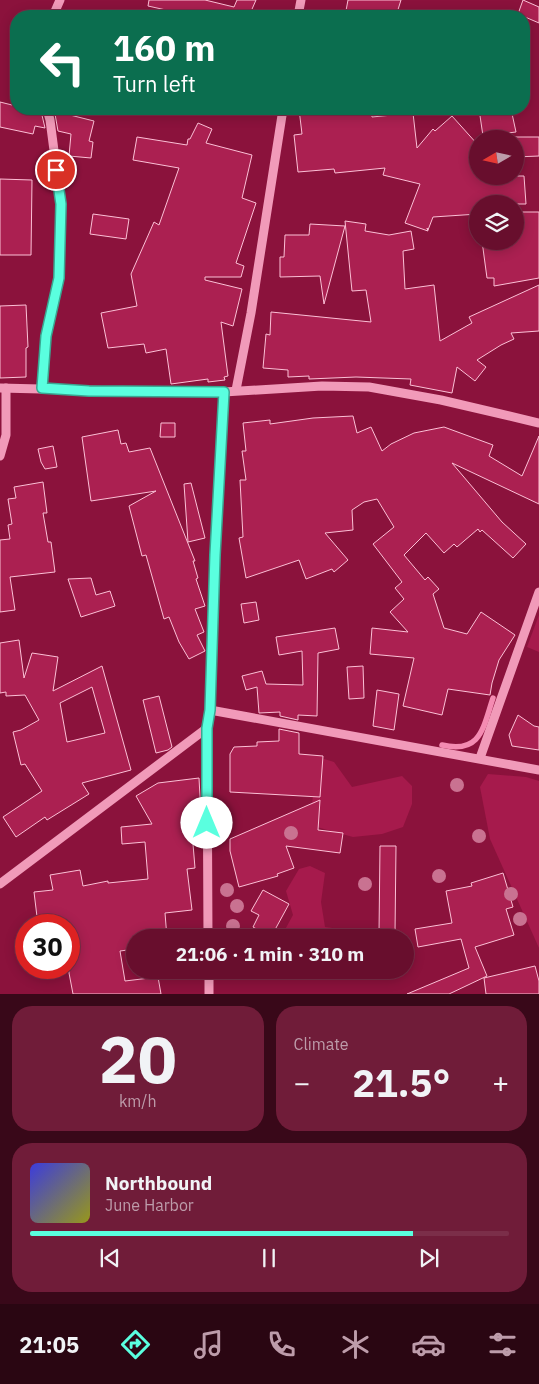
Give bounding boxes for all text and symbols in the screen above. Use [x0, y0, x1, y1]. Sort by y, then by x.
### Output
text: 160 m [113, 25, 216, 71]
icon: left [30, 30, 95, 95]
text: Turn left [113, 69, 196, 98]
north arrow [469, 130, 524, 185]
map controls [469, 130, 524, 250]
pin [35, 149, 77, 191]
icon: arrive [42, 156, 70, 184]
button: layers [469, 195, 524, 250]
position arrow [180, 796, 232, 848]
speed limit sign: 30 [15, 914, 80, 979]
text: 21:06 · 1 min · 310 m [176, 942, 364, 966]
text: 20 [99, 1016, 177, 1101]
text: Climate [294, 1034, 349, 1054]
text: 21.5° [352, 1058, 450, 1107]
text: − [294, 1064, 310, 1101]
text: + [492, 1064, 509, 1101]
text: km/h [119, 1091, 157, 1111]
text: Northbound [105, 1171, 212, 1195]
text: June Harbor [105, 1195, 194, 1215]
icon: previous [96, 1244, 124, 1272]
icon: pause [255, 1244, 283, 1272]
icon: next [415, 1244, 443, 1272]
icon: directions [118, 1327, 153, 1362]
icon: music [191, 1327, 226, 1362]
icon: phone [264, 1327, 299, 1362]
icon: climate [338, 1327, 373, 1362]
icon: car [411, 1327, 446, 1362]
icon: filters [485, 1327, 520, 1362]
text: 21:05 [19, 1330, 79, 1359]

